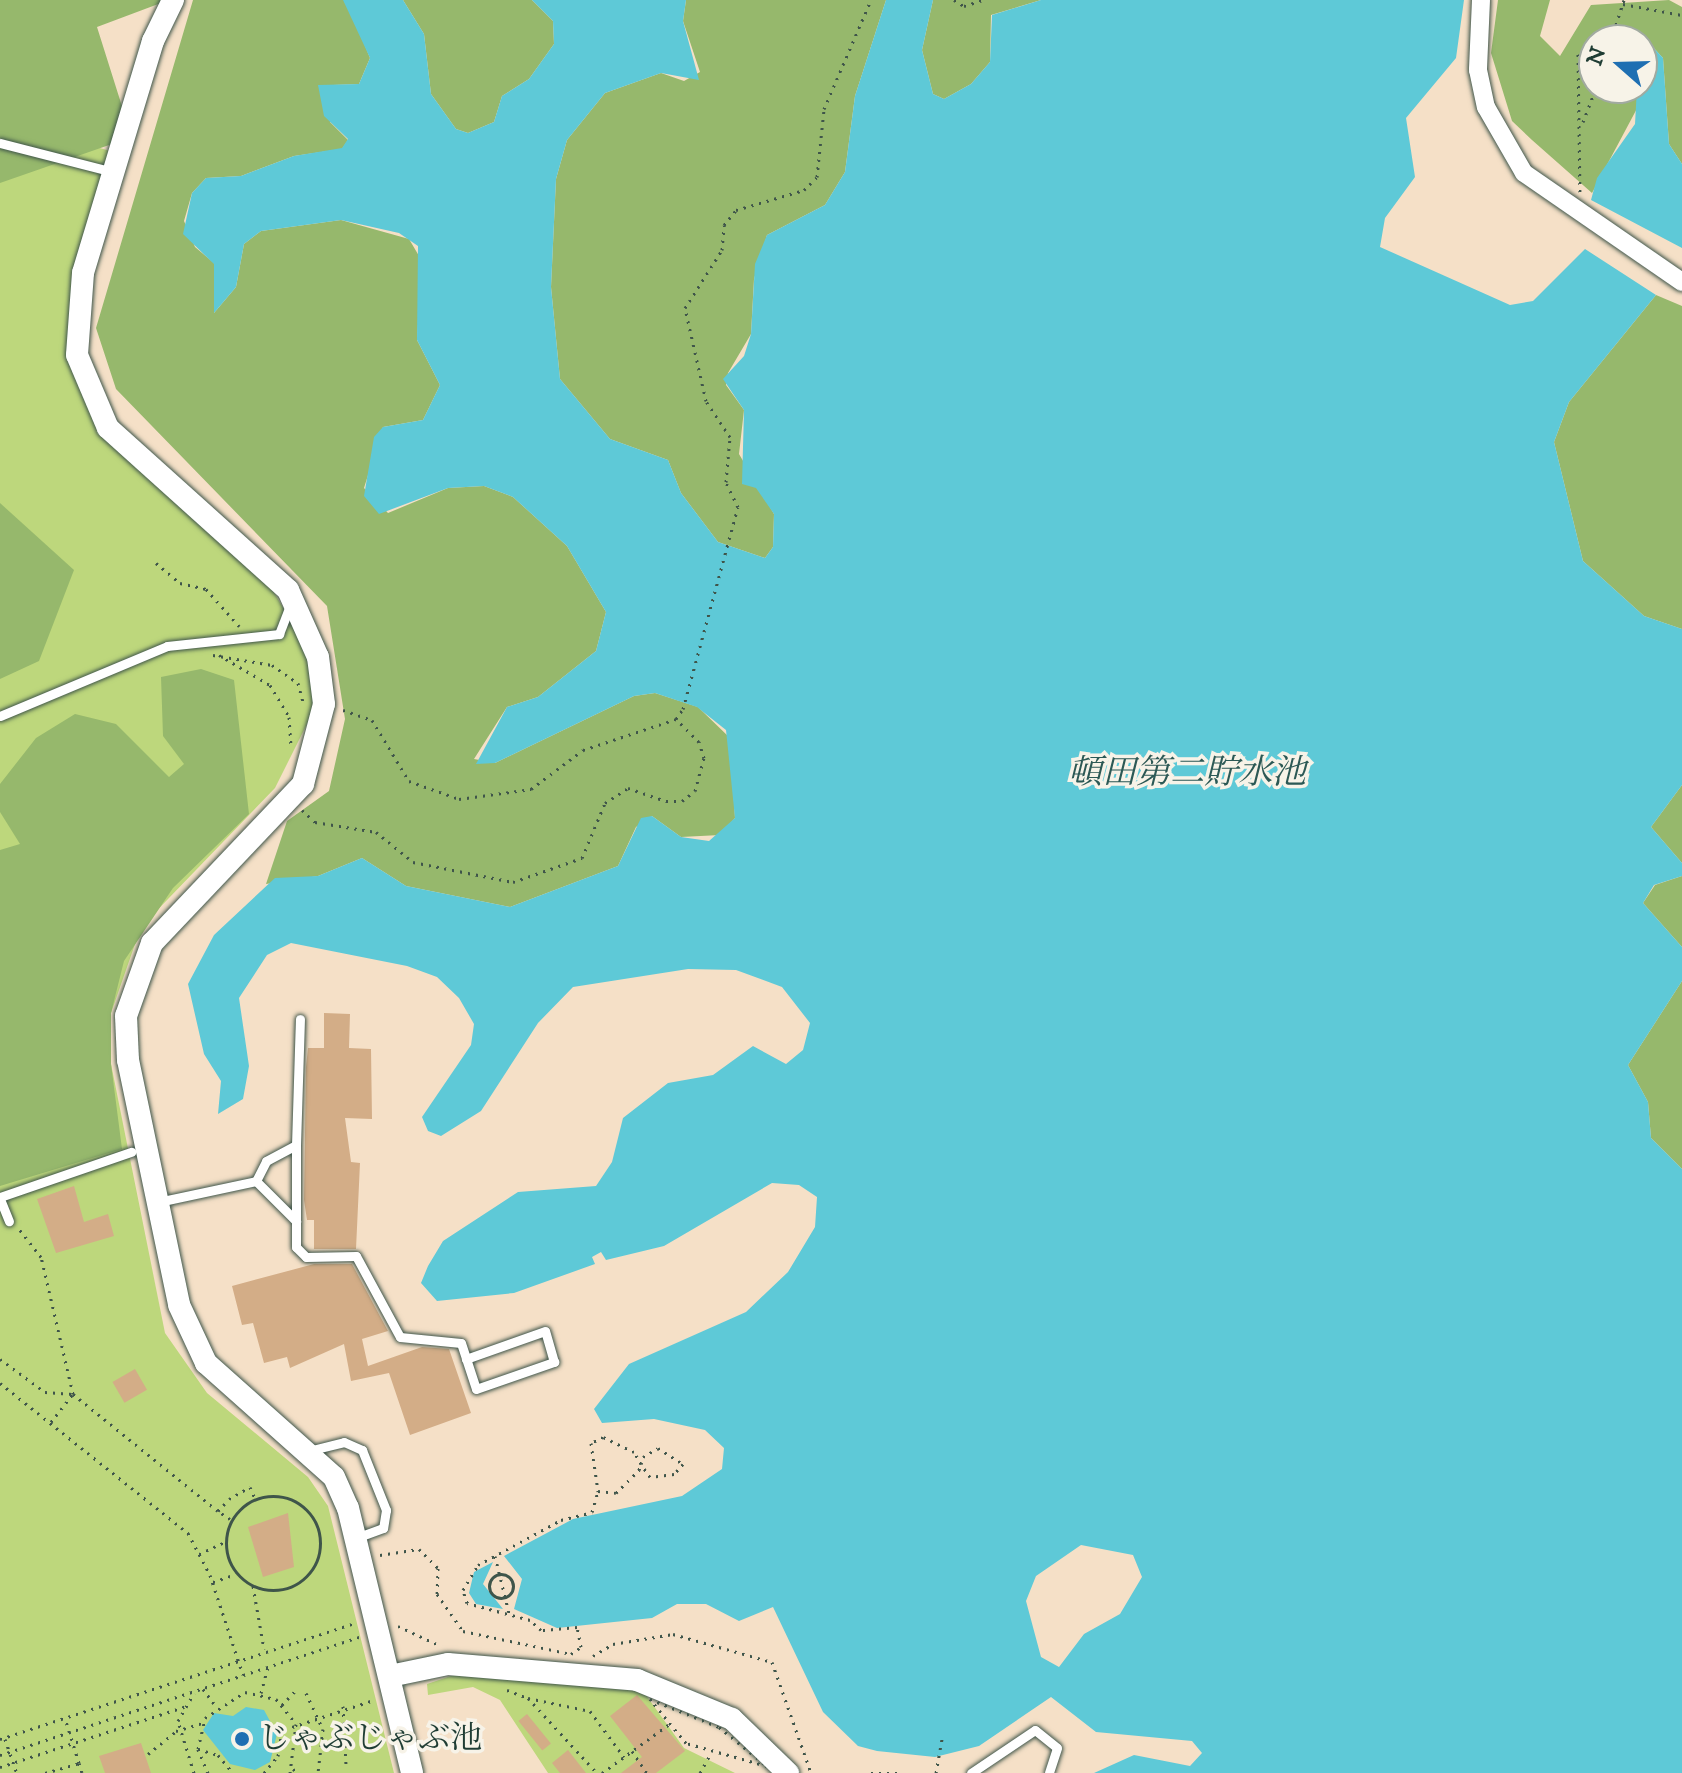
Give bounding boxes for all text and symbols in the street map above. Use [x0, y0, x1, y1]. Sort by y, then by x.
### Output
north arrow [1578, 24, 1658, 104]
text: N [1581, 43, 1613, 69]
water label: 頓田第二貯水池 [1068, 754, 1306, 794]
place label: じゃぶじゃぶ池 [258, 1720, 482, 1758]
marker: じゃぶじゃぶ池 [233, 1730, 251, 1748]

